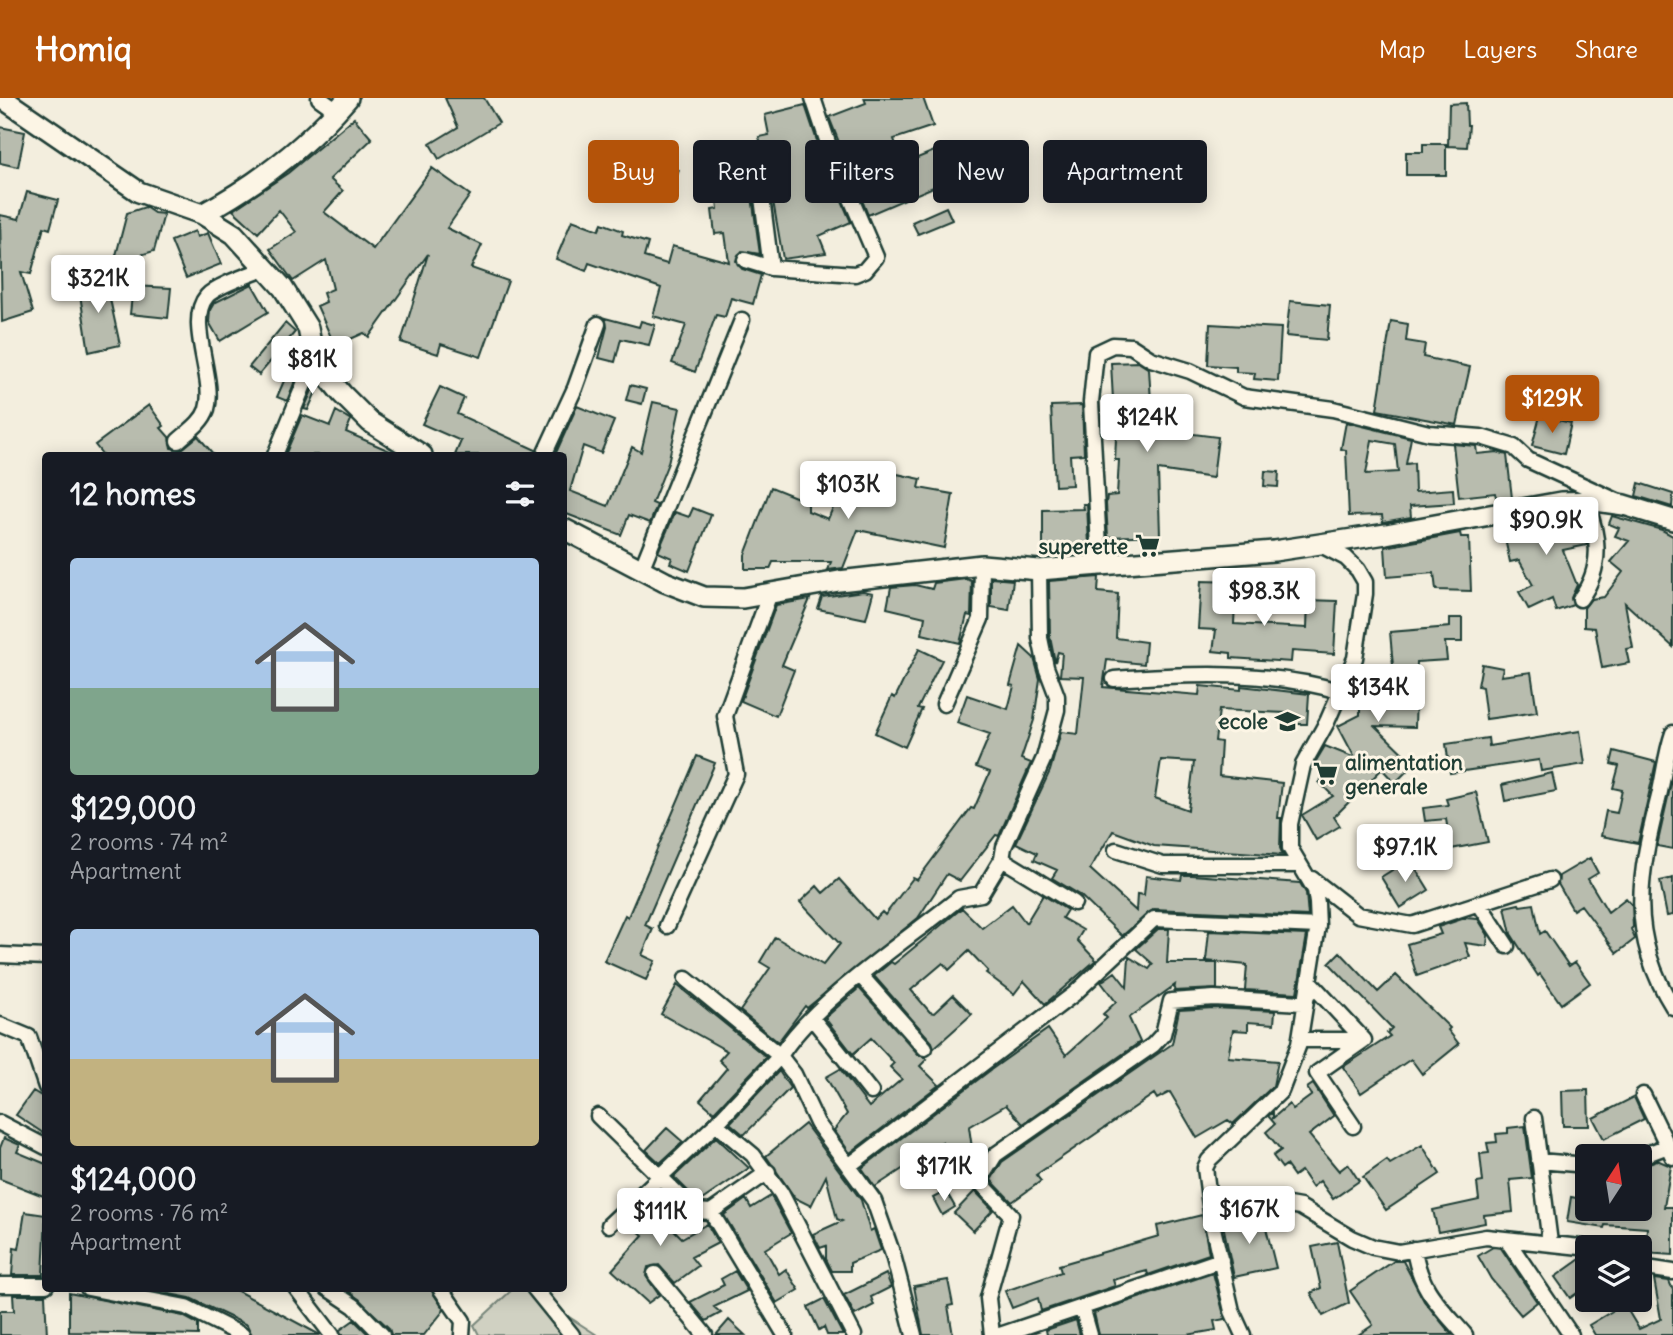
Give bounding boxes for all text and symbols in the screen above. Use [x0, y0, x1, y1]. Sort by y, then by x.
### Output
text: Homiq [35, 28, 132, 70]
text: Map [1379, 34, 1425, 64]
text: Layers [1463, 34, 1537, 64]
text: Share [1575, 34, 1638, 64]
chip: Buy [588, 140, 679, 203]
chip: Rent [693, 140, 791, 203]
chip: Filters [805, 140, 919, 203]
chip: New [933, 140, 1029, 203]
chip: Apartment [1043, 140, 1207, 203]
pin: $321K [49, 256, 147, 315]
text: $321K [67, 263, 129, 292]
pin: $81K [271, 336, 353, 396]
text: $81K [287, 344, 337, 373]
pin: $129K [1503, 376, 1601, 435]
text: $129K [1521, 383, 1583, 412]
pin: $124K [1098, 394, 1196, 454]
text: $124K [1116, 402, 1178, 431]
pin: $103K [799, 462, 897, 521]
text: $103K [816, 469, 880, 498]
text: 12 homes [70, 475, 196, 513]
icon: filters [501, 475, 539, 513]
pin: $90.9K [1489, 498, 1603, 557]
text: $90.9K [1509, 505, 1583, 534]
supermarket icon: superette [1134, 532, 1162, 560]
place label: superette [1038, 533, 1128, 560]
pin: $98.3K [1207, 568, 1321, 628]
text: $98.3K [1228, 576, 1300, 605]
icon: home [242, 604, 368, 730]
pin: $134K [1329, 664, 1427, 724]
text: $134K [1347, 672, 1409, 701]
school or university icon: ecole [1274, 707, 1302, 735]
place label: ecole [1218, 708, 1268, 735]
place label: alimentation generale [1345, 749, 1463, 800]
supermarket icon: alimentation generale [1311, 760, 1339, 788]
text: $129,000 [70, 789, 197, 827]
pin: $97.1K [1348, 824, 1462, 884]
text: 2 rooms · 74 m² [70, 827, 228, 856]
text: $97.1K [1373, 832, 1437, 861]
text: Apartment [70, 856, 182, 885]
icon: home [242, 975, 368, 1101]
pin: $171K [895, 1144, 993, 1203]
north arrow [1575, 1144, 1652, 1222]
map controls [1575, 1144, 1652, 1312]
text: $171K [916, 1151, 972, 1180]
text: $124,000 [70, 1160, 197, 1198]
pin: $167K [1200, 1186, 1298, 1246]
pin: $111K [611, 1188, 709, 1248]
text: $167K [1219, 1194, 1279, 1223]
text: $111K [633, 1196, 687, 1225]
text: 2 rooms · 76 m² [70, 1198, 228, 1227]
text: Apartment [70, 1227, 182, 1256]
button: layers [1575, 1235, 1652, 1312]

